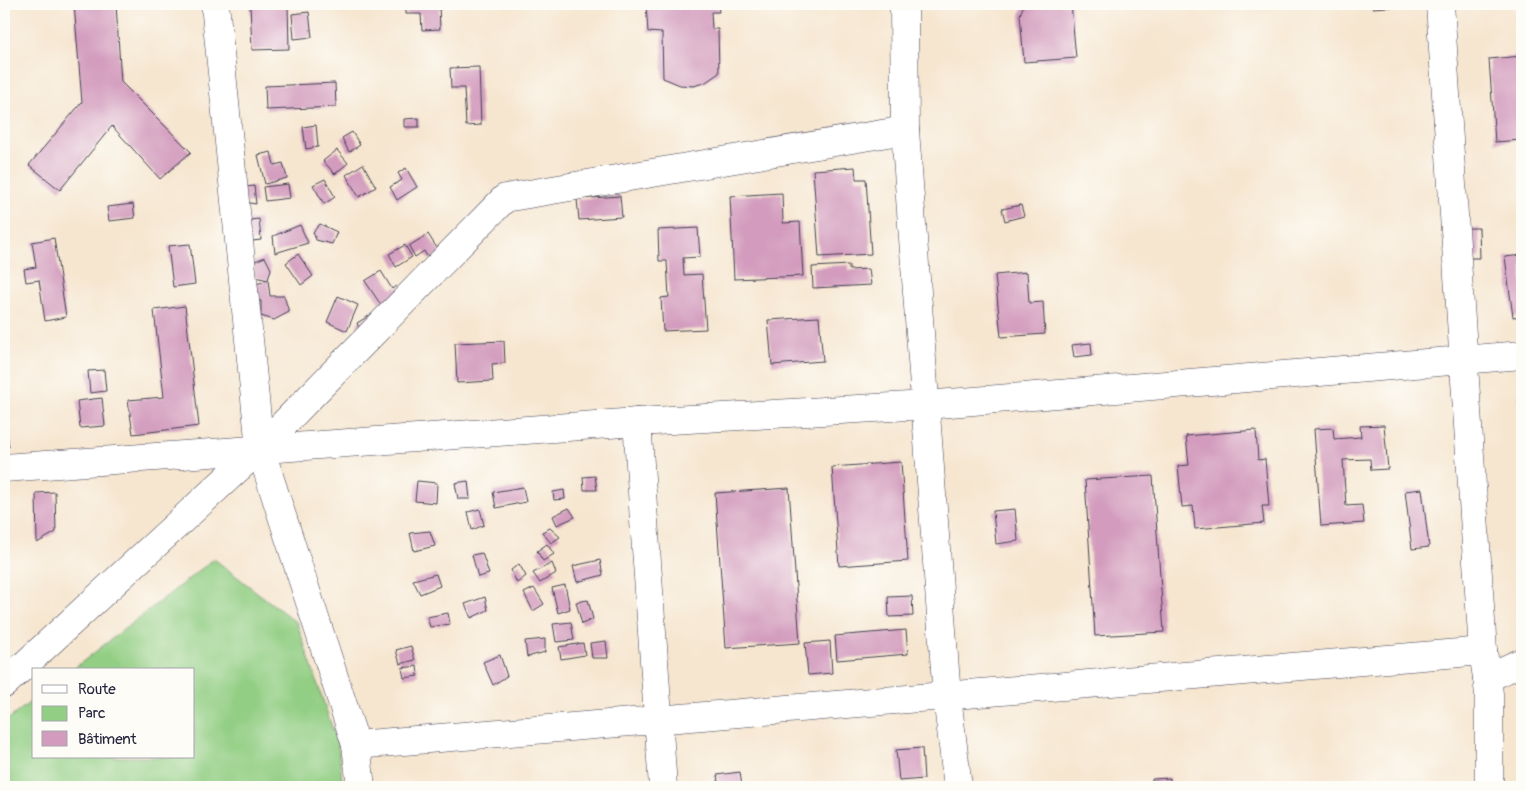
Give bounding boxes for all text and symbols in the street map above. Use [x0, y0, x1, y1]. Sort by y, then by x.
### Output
legend [32, 668, 195, 758]
text: Route [78, 680, 116, 699]
text: Parc [78, 704, 106, 723]
text: Bâtiment [78, 730, 138, 749]

